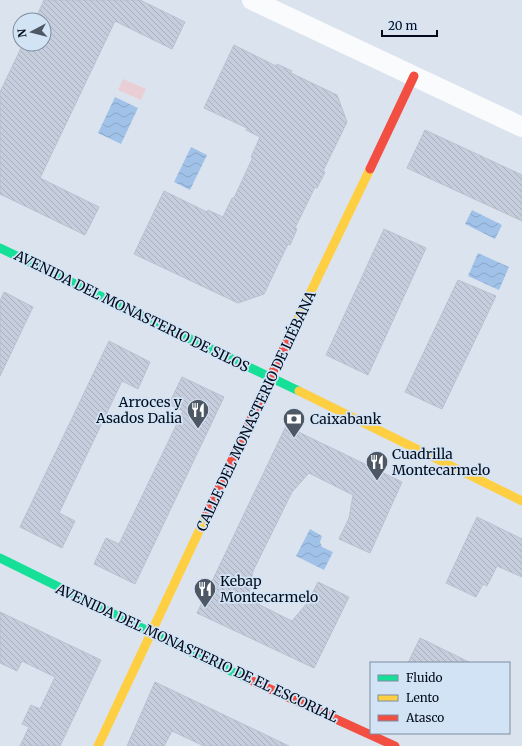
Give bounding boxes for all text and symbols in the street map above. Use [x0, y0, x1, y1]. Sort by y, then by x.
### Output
north arrow [12, 12, 52, 52]
scale bar [382, 12, 437, 38]
text: 20 m [388, 18, 417, 33]
text: N [15, 28, 30, 38]
street label: AVENIDA DEL MONASTERIO DE SILOS [11, 246, 252, 376]
street label: CALLE DEL MONASTERIO DE LIÉBANA [192, 288, 320, 534]
place label: Arroces y Asados Dalia [95, 393, 183, 427]
restaurant icon: Arroces y Asados Dalia [185, 397, 211, 430]
bank icon: Caixabank [281, 406, 307, 439]
place label: Caixabank [310, 410, 381, 428]
place label: Cuadrilla Montecarmelo [392, 445, 490, 479]
restaurant icon: Cuadrilla Montecarmelo [364, 449, 390, 482]
place label: Kebap Montecarmelo [220, 572, 318, 606]
restaurant icon: Kebap Montecarmelo [192, 576, 218, 609]
street label: AVENIDA DEL MONASTERIO DE EL ESCORIAL [52, 579, 341, 727]
legend [370, 662, 510, 734]
text: Fluido [406, 670, 443, 685]
text: Lento [406, 690, 439, 705]
text: Atasco [405, 710, 444, 725]

